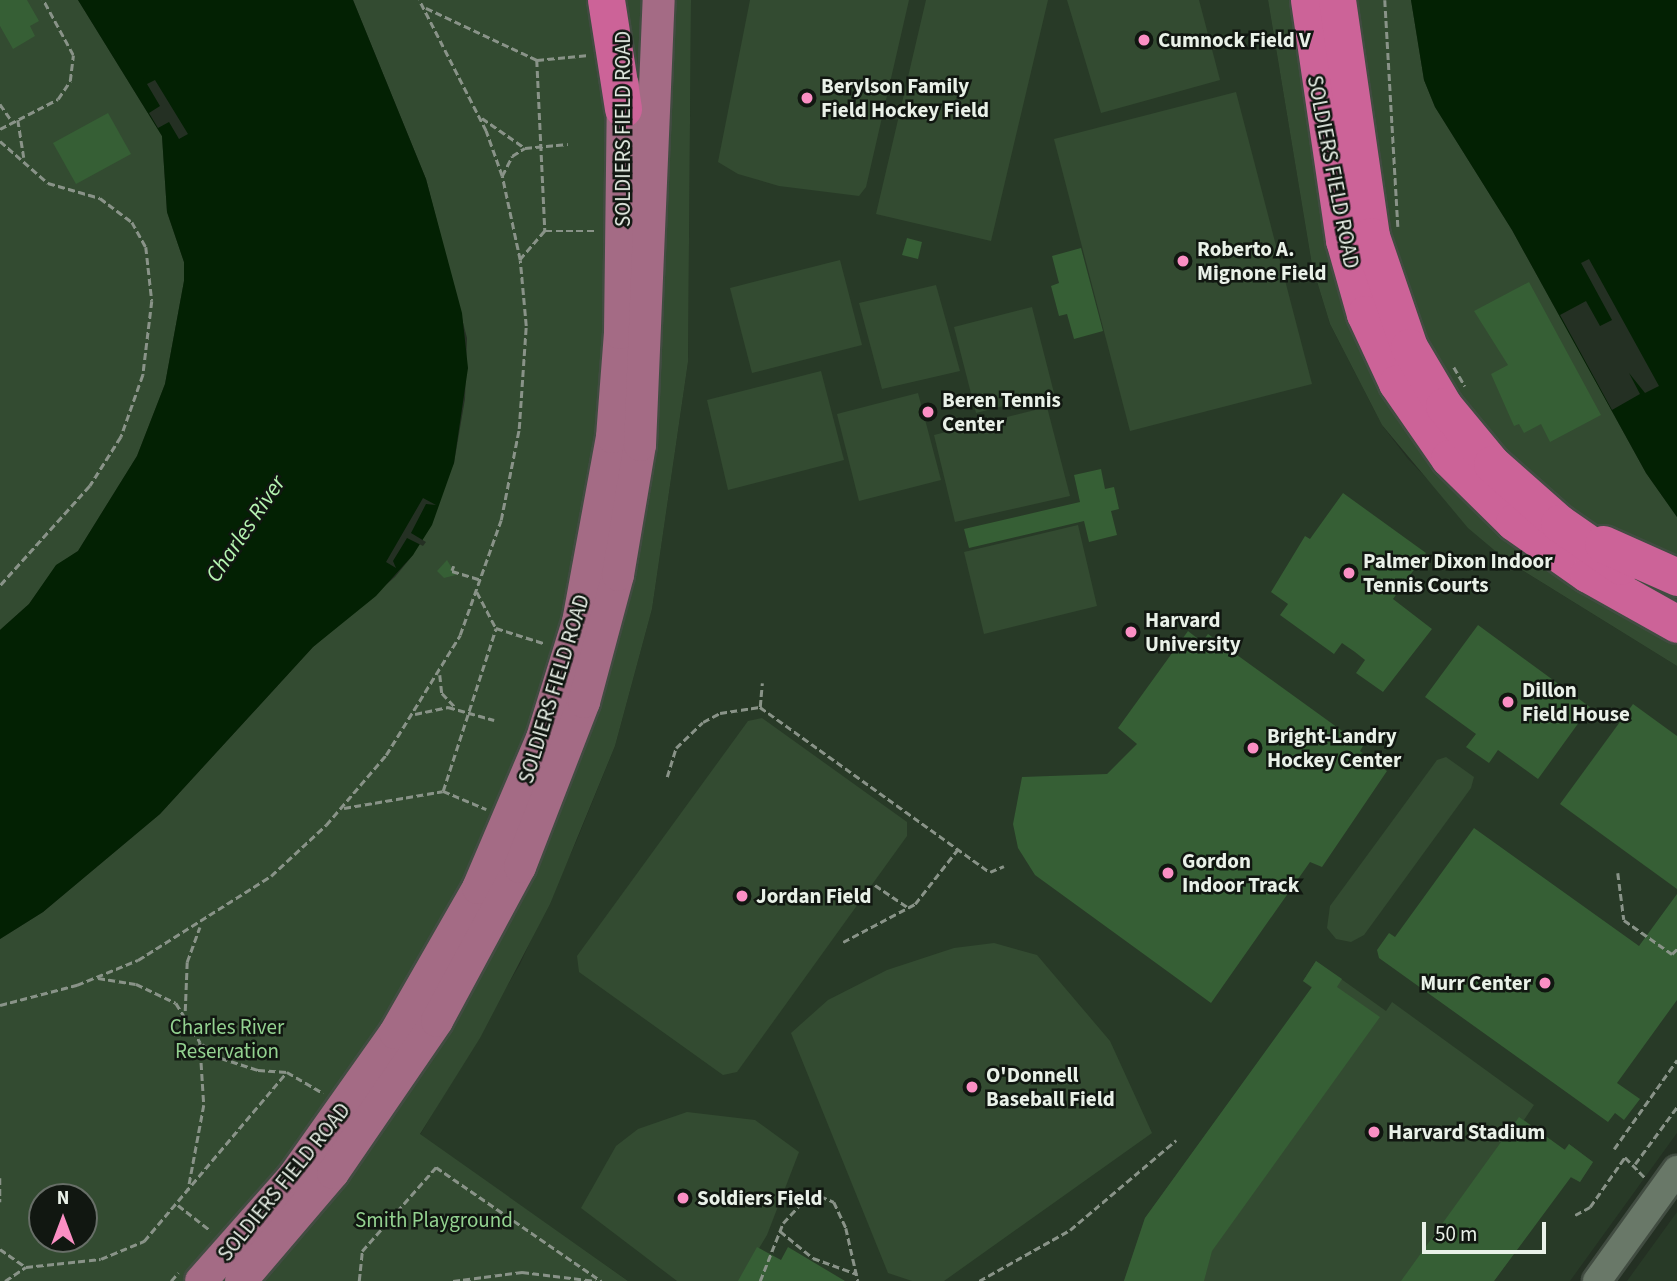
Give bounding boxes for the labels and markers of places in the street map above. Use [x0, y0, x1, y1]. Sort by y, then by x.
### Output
place label: Cumnock Field V [1158, 27, 1311, 53]
marker: Cumnock Field V [1136, 32, 1152, 48]
place label: Berylson Family Field Hockey Field [821, 73, 989, 123]
marker: Berylson Family Field Hockey Field [799, 90, 815, 106]
place label: Roberto A. Mignone Field [1197, 236, 1326, 286]
marker: Roberto A. Mignone Field [1175, 253, 1191, 269]
place label: Beren Tennis Center [942, 387, 1061, 437]
marker: Beren Tennis Center [920, 404, 936, 420]
place label: Palmer Dixon Indoor Tennis Courts [1363, 548, 1553, 598]
marker: Palmer Dixon Indoor Tennis Courts [1341, 565, 1357, 581]
place label: Harvard University [1145, 607, 1241, 657]
marker: Harvard University [1123, 624, 1139, 640]
place label: Dillon Field House [1522, 677, 1630, 727]
marker: Dillon Field House [1500, 694, 1516, 710]
place label: Bright-Landry Hockey Center [1267, 723, 1401, 773]
marker: Bright-Landry Hockey Center [1245, 740, 1261, 756]
place label: Gordon Indoor Track [1182, 848, 1299, 898]
marker: Gordon Indoor Track [1160, 865, 1176, 881]
place label: Jordan Field [756, 883, 872, 909]
marker: Jordan Field [734, 888, 750, 904]
place label: Murr Center [1420, 970, 1531, 996]
marker: Murr Center [1537, 975, 1553, 991]
place label: O'Donnell Baseball Field [986, 1062, 1115, 1112]
marker: O'Donnell Baseball Field [964, 1079, 980, 1095]
place label: Harvard Stadium [1388, 1119, 1545, 1145]
marker: Harvard Stadium [1366, 1124, 1382, 1140]
place label: Soldiers Field [697, 1185, 822, 1211]
marker: Soldiers Field [675, 1190, 691, 1206]

